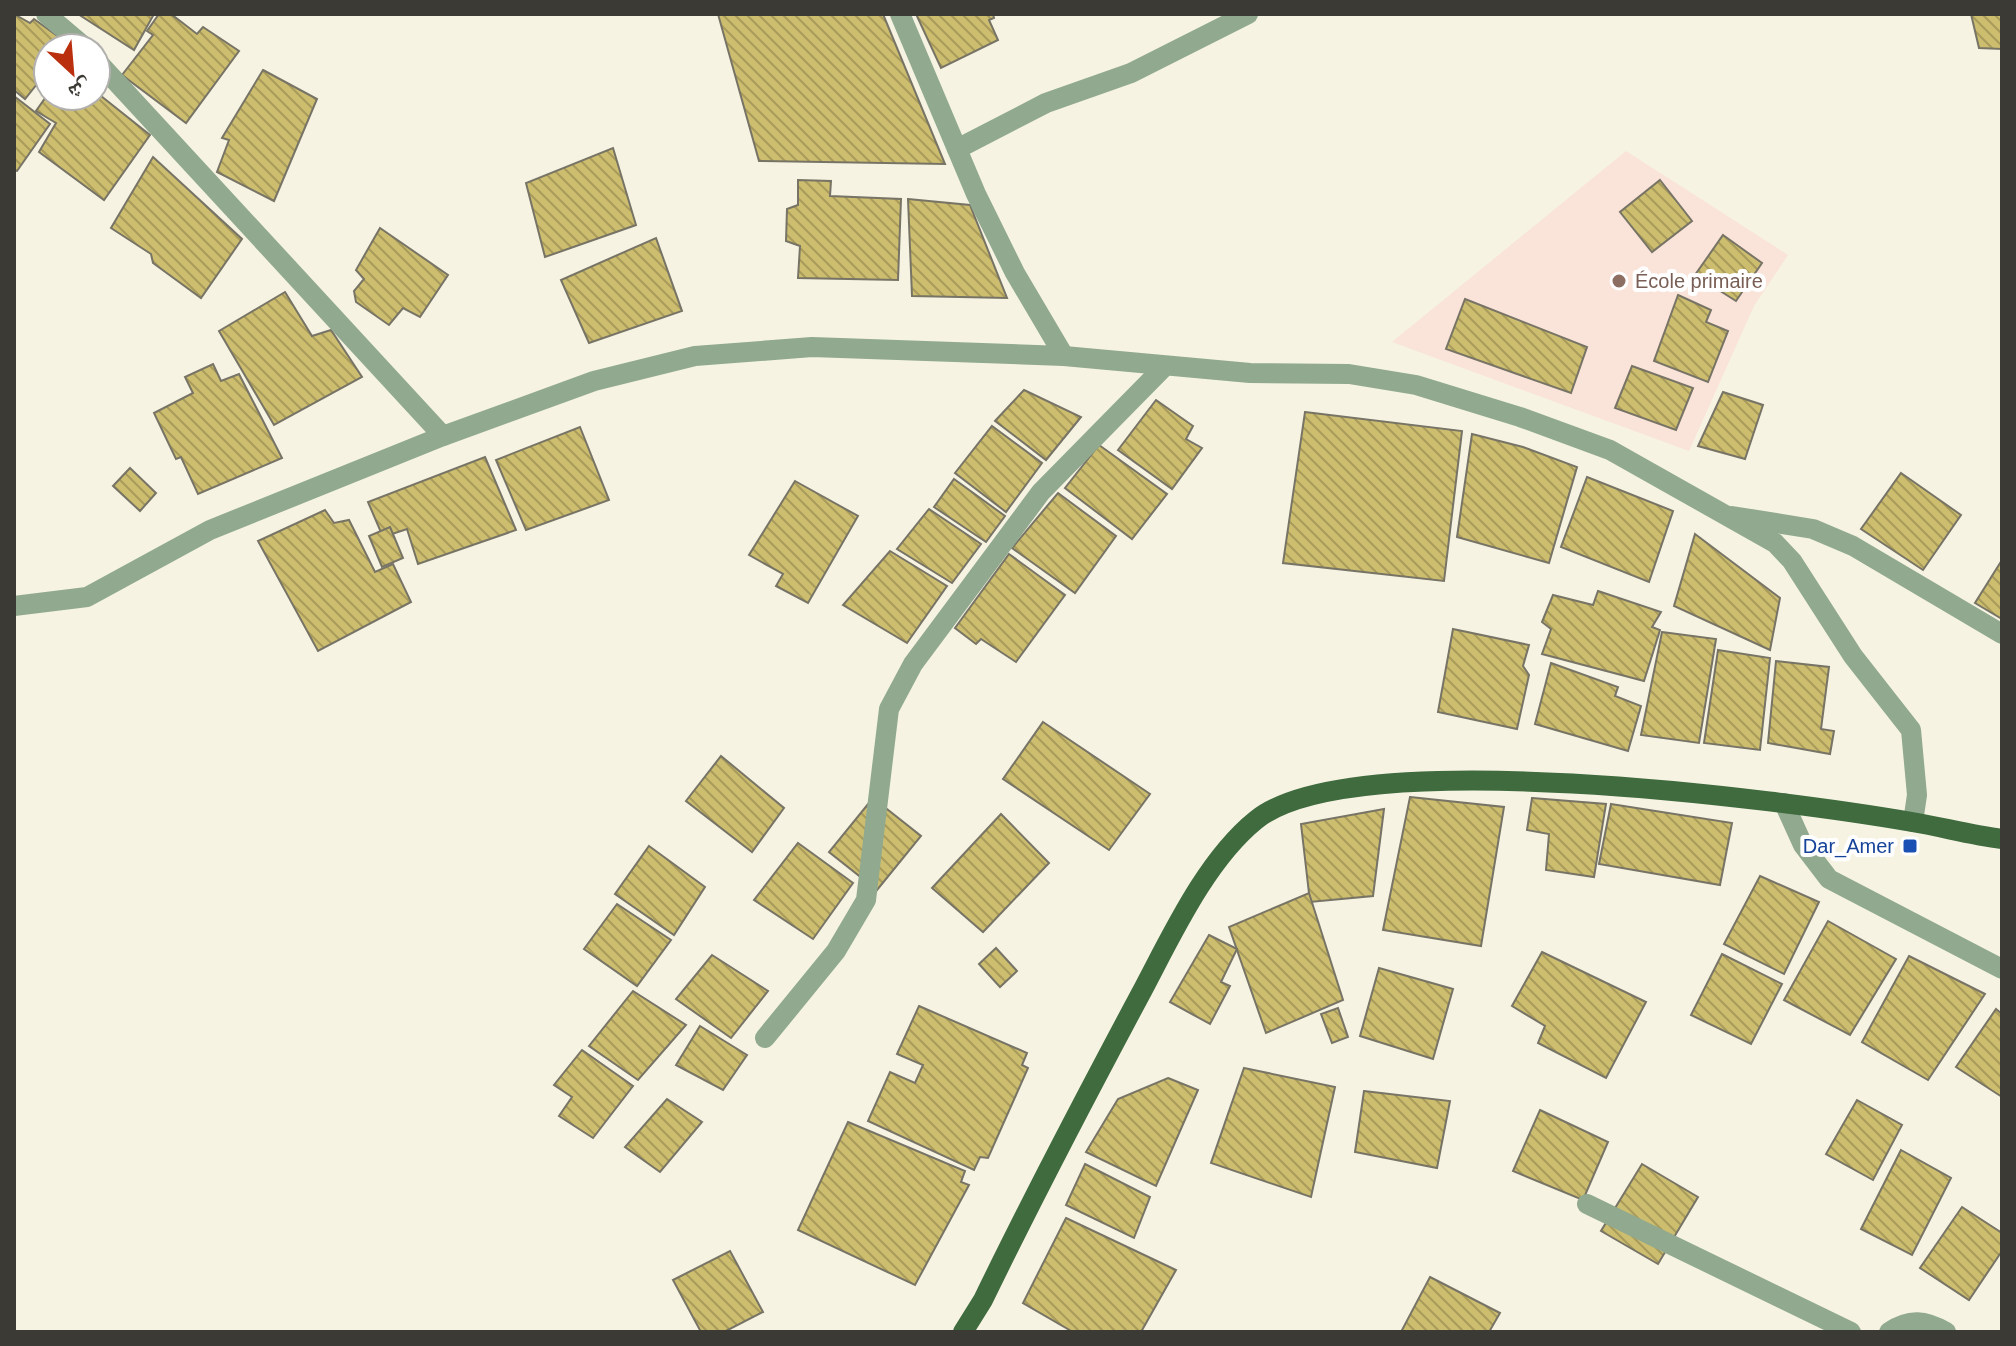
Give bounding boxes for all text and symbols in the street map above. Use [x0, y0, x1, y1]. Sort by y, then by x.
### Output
north arrow [32, 32, 112, 112]
text: ش [64, 72, 97, 106]
place label: École primaire [1635, 270, 1763, 292]
marker: École primaire [1610, 272, 1628, 290]
place label: Dar_Amer [1803, 835, 1894, 858]
marker: Dar_Amer [1901, 837, 1919, 855]

